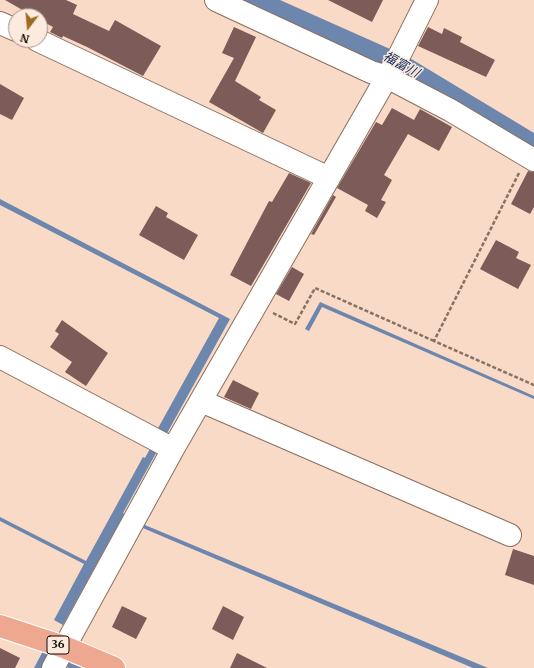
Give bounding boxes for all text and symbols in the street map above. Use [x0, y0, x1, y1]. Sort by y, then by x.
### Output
north arrow [8, 8, 48, 48]
text: N [19, 31, 31, 47]
water label: 福富川 [380, 49, 422, 81]
road number: 36 [47, 636, 69, 654]

